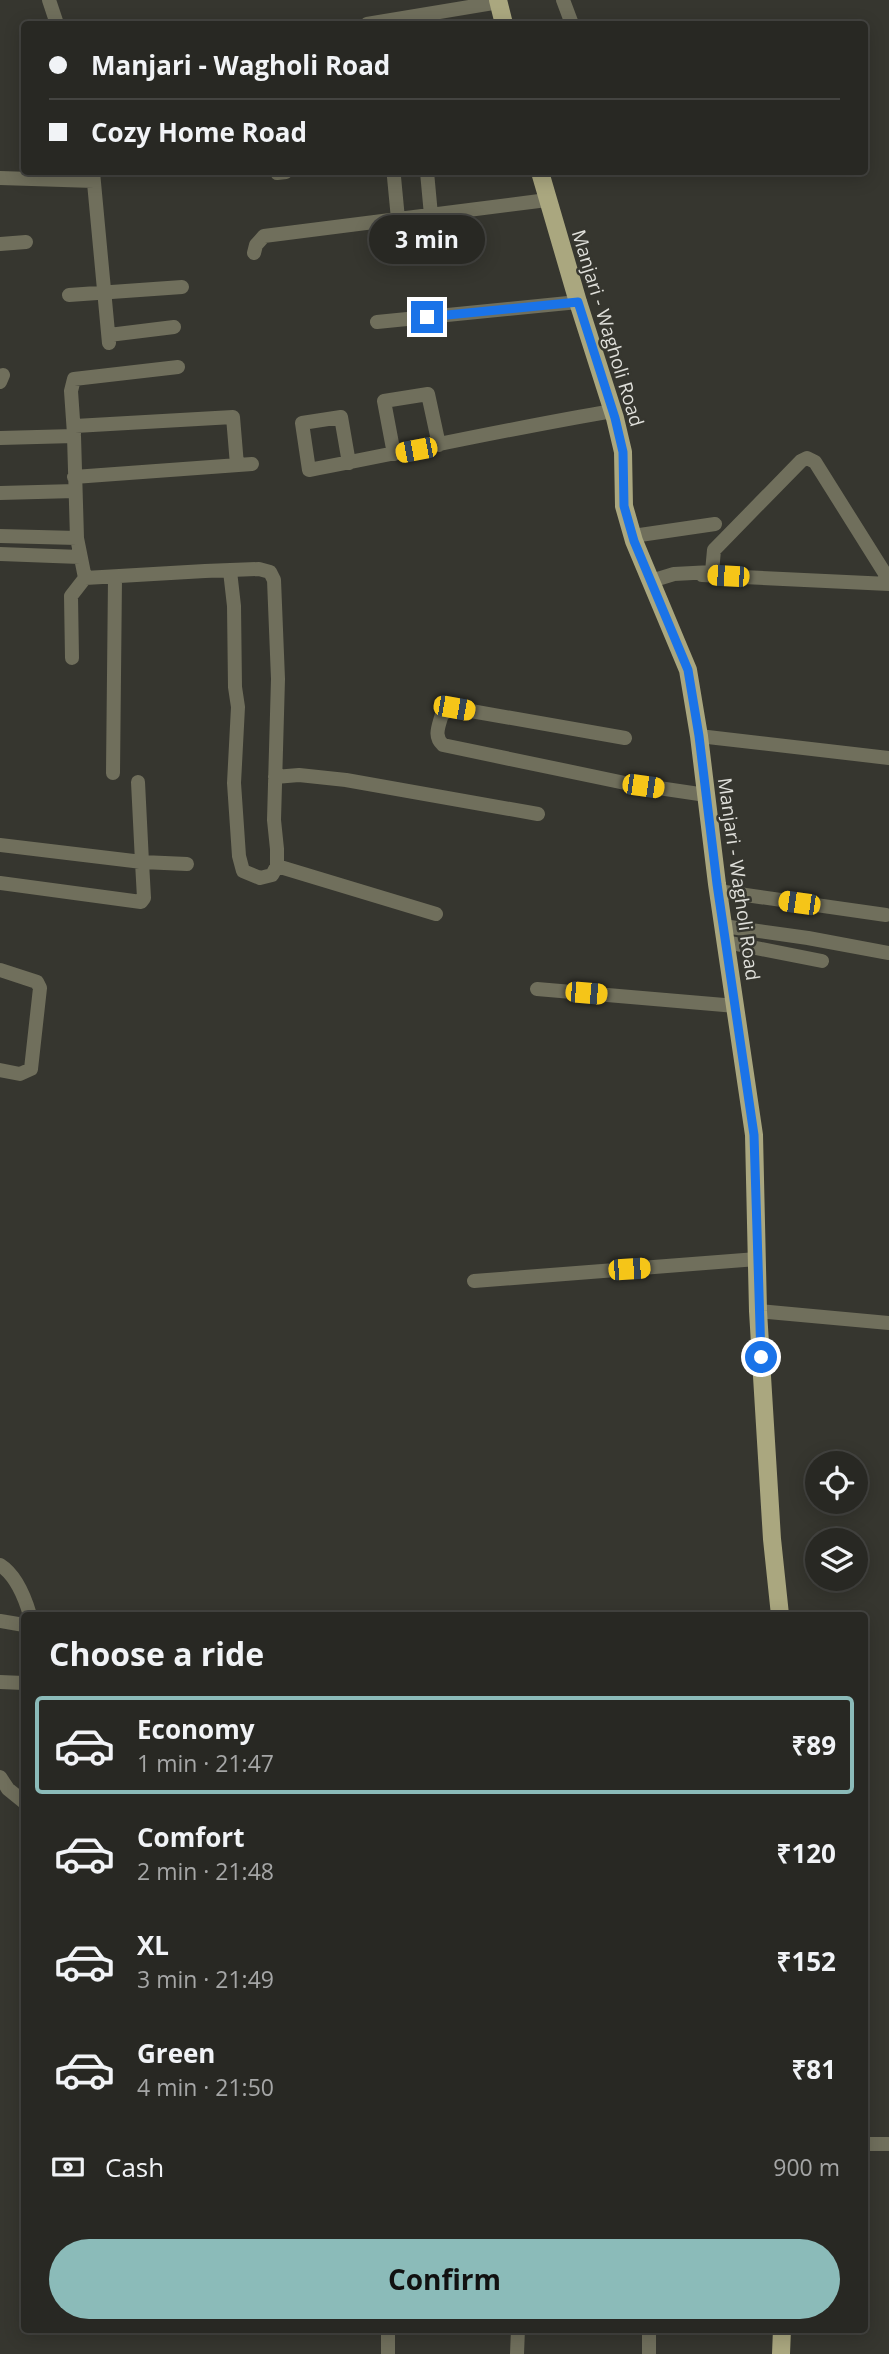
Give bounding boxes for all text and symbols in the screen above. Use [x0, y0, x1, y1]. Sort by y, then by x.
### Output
text: Manjari - Wagholi Road [91, 47, 390, 83]
text: Cozy Home Road [91, 114, 307, 150]
callout: 3 min [369, 216, 485, 264]
text: 3 min [395, 223, 459, 255]
street label: Manjari - Wagholi Road [566, 226, 650, 430]
route end [411, 301, 443, 333]
car [394, 436, 439, 464]
car [707, 564, 750, 588]
car [432, 694, 477, 722]
car [621, 773, 666, 799]
street label: Manjari - Wagholi Road [712, 776, 766, 982]
car [777, 890, 822, 916]
car [565, 981, 608, 1005]
car [608, 1257, 651, 1281]
route start [745, 1341, 777, 1373]
map controls [805, 1451, 868, 1591]
button: locate [805, 1451, 868, 1514]
button: layers [805, 1528, 868, 1591]
text: Choose a ride [49, 1632, 264, 1675]
text: Economy [137, 1711, 255, 1747]
icon: car [53, 1714, 116, 1777]
text: ₹89 [791, 1727, 836, 1763]
text: 1 min · 21:47 [137, 1747, 274, 1779]
text: Comfort [137, 1819, 244, 1855]
icon: car [53, 1822, 116, 1885]
text: ₹120 [777, 1835, 836, 1871]
text: 2 min · 21:48 [137, 1855, 274, 1887]
text: XL [137, 1927, 169, 1963]
icon: car [53, 1930, 116, 1993]
text: ₹152 [777, 1943, 836, 1979]
text: 3 min · 21:49 [137, 1963, 274, 1995]
text: Green [137, 2035, 215, 2071]
icon: car [53, 2038, 116, 2101]
text: ₹81 [791, 2051, 836, 2087]
text: 4 min · 21:50 [137, 2071, 274, 2103]
icon: cash [49, 2148, 87, 2186]
text: Cash [105, 2149, 164, 2185]
text: 900 m [773, 2151, 840, 2183]
button: Confirm [49, 2239, 840, 2319]

